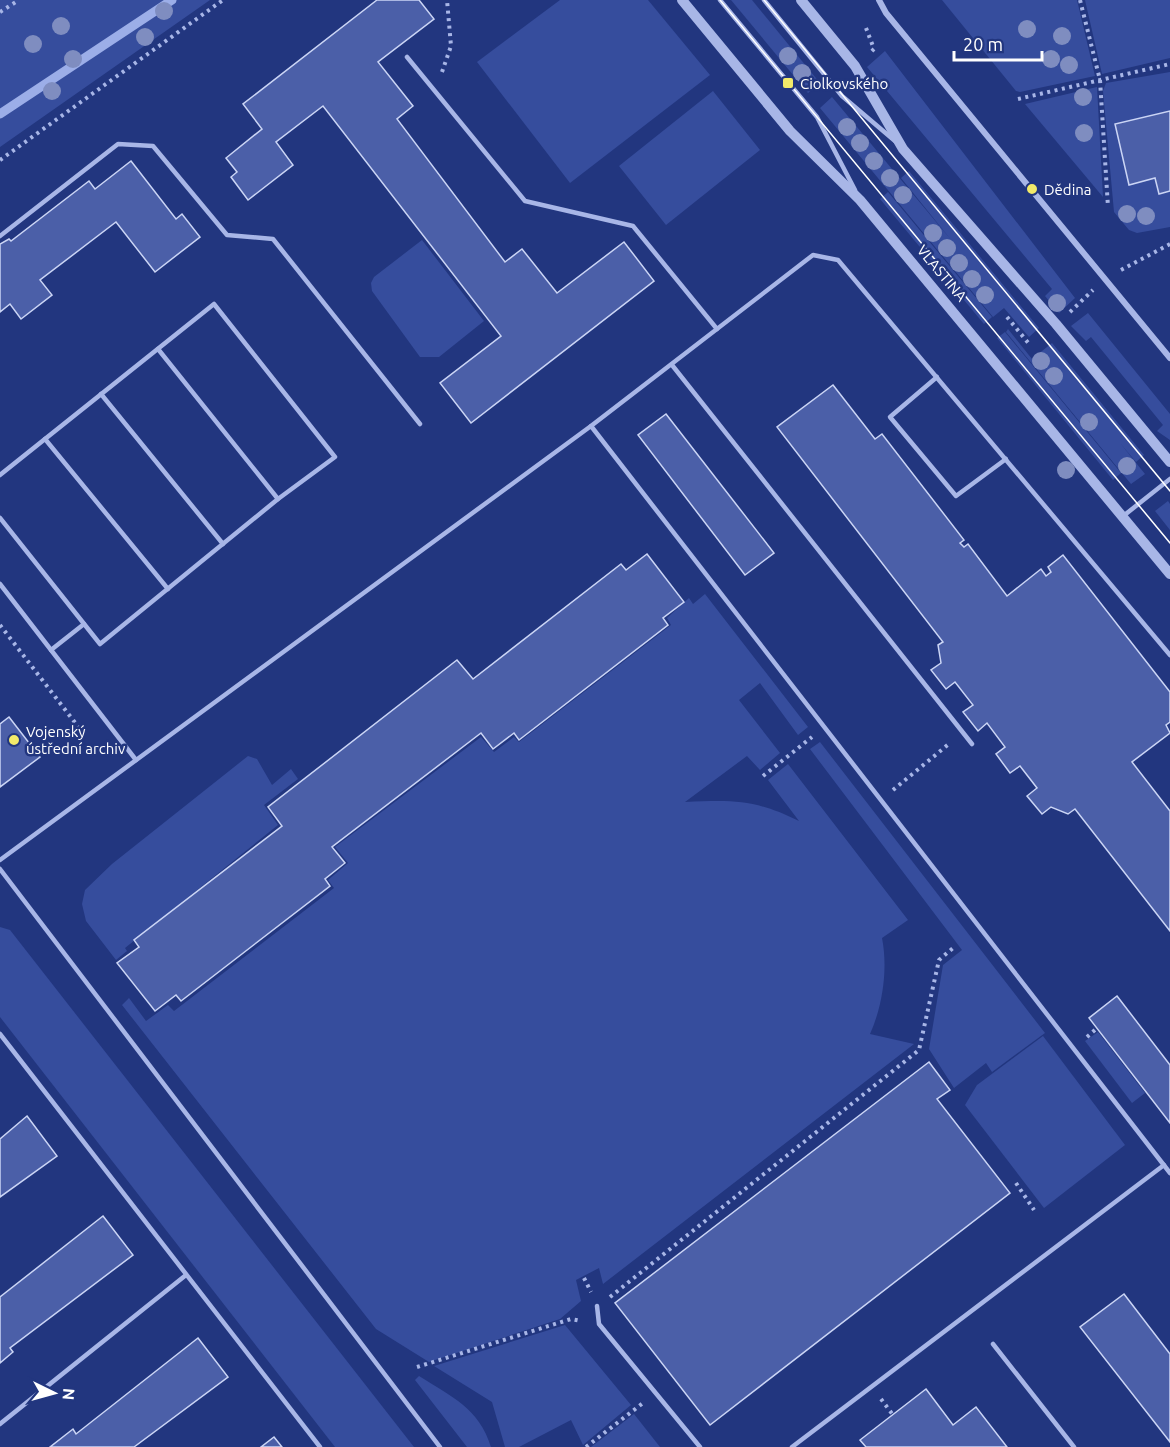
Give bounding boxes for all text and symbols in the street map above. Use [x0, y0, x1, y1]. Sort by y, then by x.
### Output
scale bar [954, 24, 1042, 62]
text: 20 m [963, 34, 1003, 54]
place label: Ciolkovského [800, 75, 888, 92]
marker: Ciolkovského [781, 76, 795, 90]
place label: Dědina [1044, 181, 1092, 198]
marker: Dědina [1025, 182, 1039, 196]
street label: VLASTINA [914, 241, 971, 305]
place label: Vojenský ústřední archiv [26, 723, 126, 757]
marker: Vojenský ústřední archiv [7, 733, 21, 747]
north arrow [24, 1363, 84, 1423]
text: N [59, 1388, 78, 1401]

